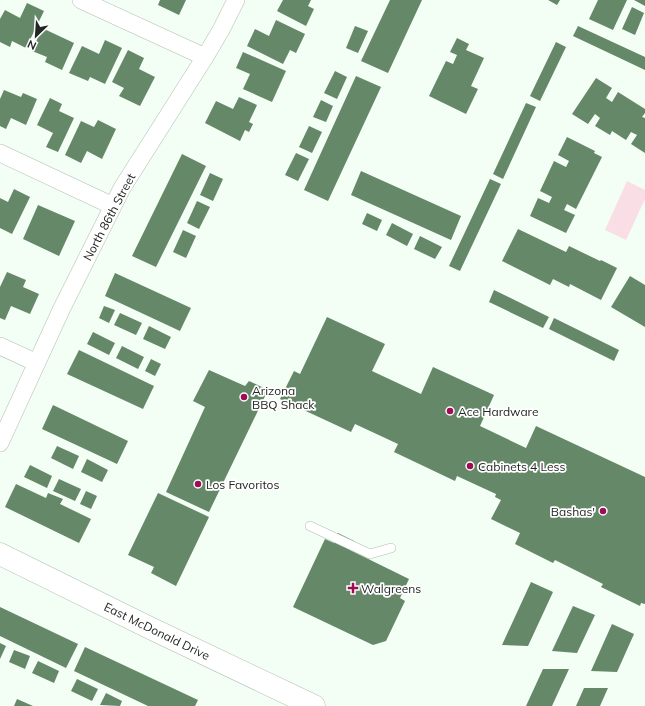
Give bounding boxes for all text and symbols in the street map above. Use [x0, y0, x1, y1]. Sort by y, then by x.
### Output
north arrow [16, 16, 56, 56]
text: N [25, 37, 38, 53]
street label: North 86th Street [80, 171, 138, 263]
place label: Arizona BBQ Shack [252, 383, 315, 412]
marker: Arizona BBQ Shack [239, 392, 249, 402]
place label: Ace Hardware [458, 404, 538, 419]
marker: Ace Hardware [445, 406, 455, 416]
place label: Cabinets 4 Less [478, 459, 565, 474]
marker: Cabinets 4 Less [465, 461, 475, 471]
place label: Los Favoritos [206, 477, 279, 492]
marker: Los Favoritos [193, 479, 203, 489]
place label: Bashas' [551, 504, 595, 519]
marker: Bashas' [598, 506, 608, 516]
place label: Walgreens [361, 581, 421, 596]
marker: Walgreens [348, 583, 358, 593]
street label: East McDonald Drive [102, 599, 212, 663]

